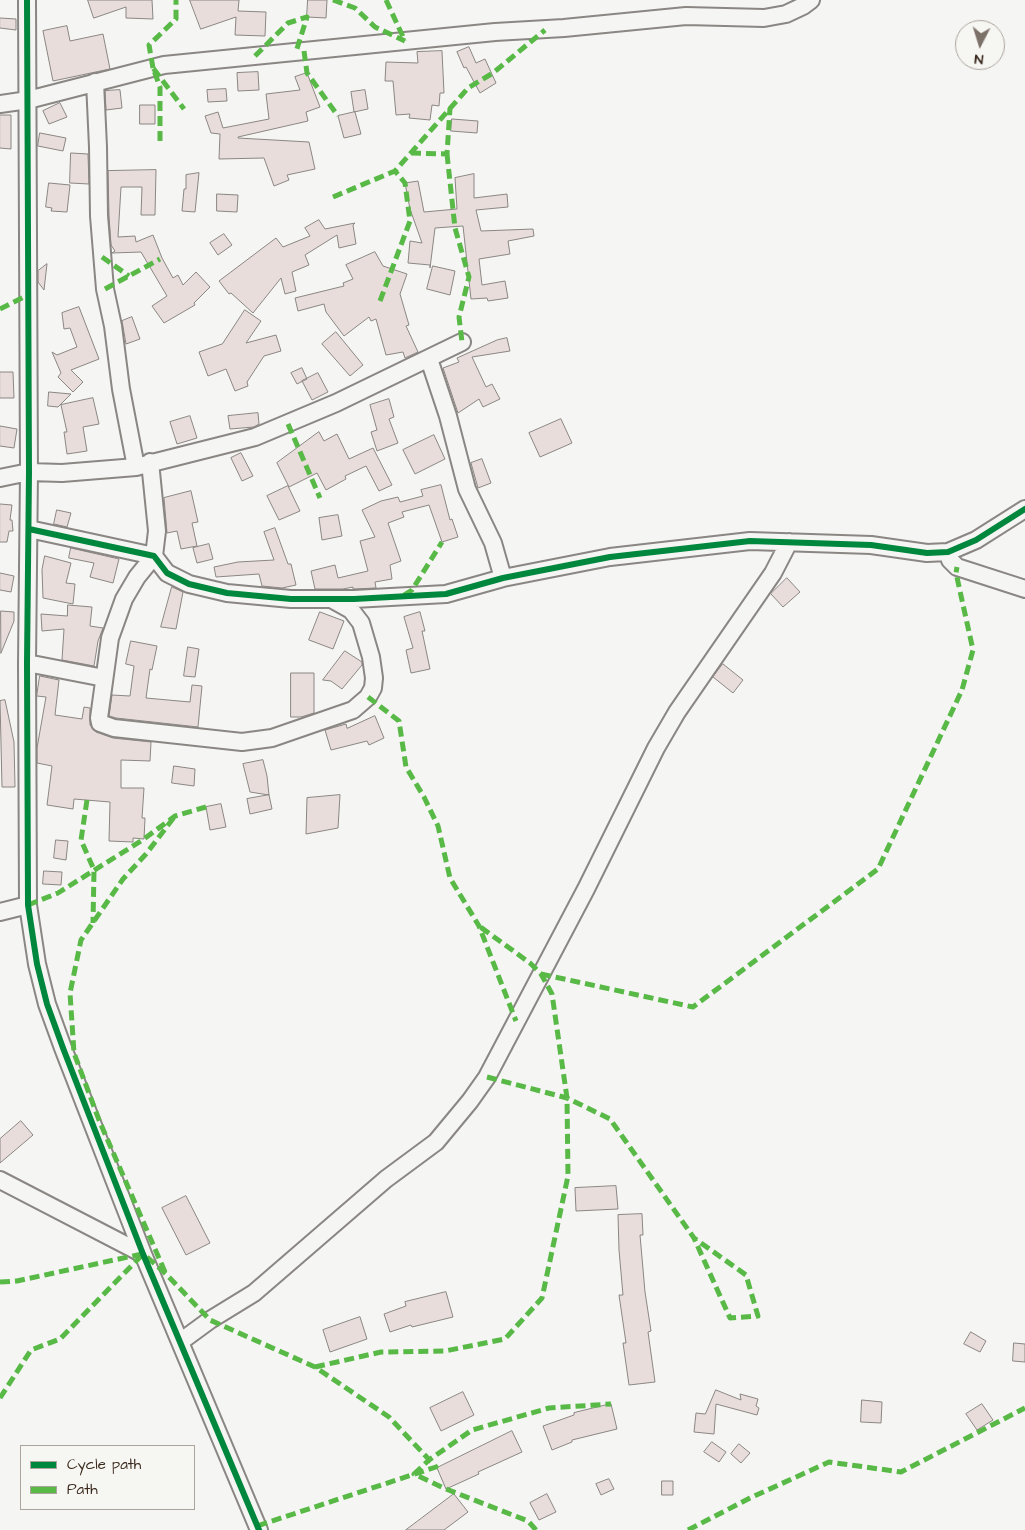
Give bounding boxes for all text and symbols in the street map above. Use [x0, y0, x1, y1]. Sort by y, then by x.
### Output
north arrow [955, 20, 1005, 70]
text: N [974, 49, 984, 69]
legend [20, 1445, 195, 1510]
text: Cycle path [67, 1454, 141, 1475]
text: Path [67, 1479, 98, 1500]

